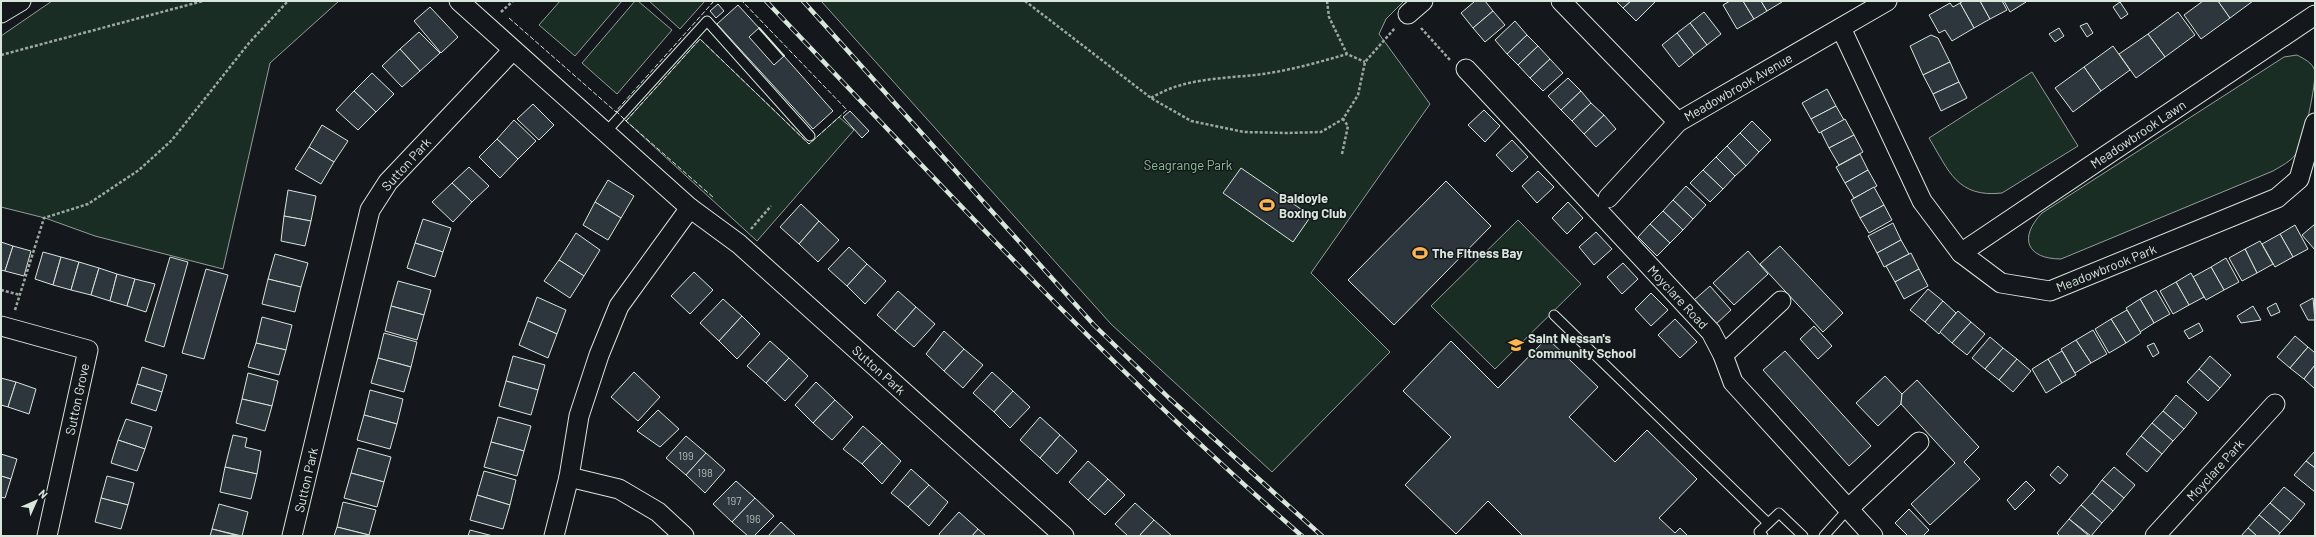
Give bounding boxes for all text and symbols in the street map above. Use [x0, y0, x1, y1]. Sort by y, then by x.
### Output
street label: Meadowbrook Avenue [1681, 49, 1795, 125]
street label: Meadowbrook Lawn [2087, 96, 2189, 172]
street label: Sutton Park [378, 134, 434, 194]
park label: Seagrange Park [1144, 157, 1233, 173]
place label: Baldoyle Boxing Club [1279, 190, 1347, 221]
sports icon: Baldoyle Boxing Club [1258, 196, 1276, 214]
street label: Meadowbrook Park [2054, 240, 2159, 295]
sports icon: The Fitness Bay [1411, 244, 1429, 262]
place label: The Fitness Bay [1432, 245, 1523, 261]
street label: Moyclare Road [1644, 262, 1712, 332]
place label: Saint Nessan's Community School [1528, 330, 1636, 361]
school or university icon: Saint Nessan's Community School [1507, 336, 1525, 354]
street label: Sutton Park [849, 342, 909, 398]
street label: Sutton Grove [62, 362, 92, 436]
street label: Moyclare Park [2183, 435, 2247, 504]
street label: Sutton Park [291, 446, 321, 514]
house number: 199 [678, 449, 694, 462]
house number: 198 [697, 466, 713, 479]
north arrow [16, 481, 56, 521]
text: N [36, 486, 51, 501]
house number: 197 [727, 494, 741, 507]
house number: 196 [745, 512, 761, 525]

